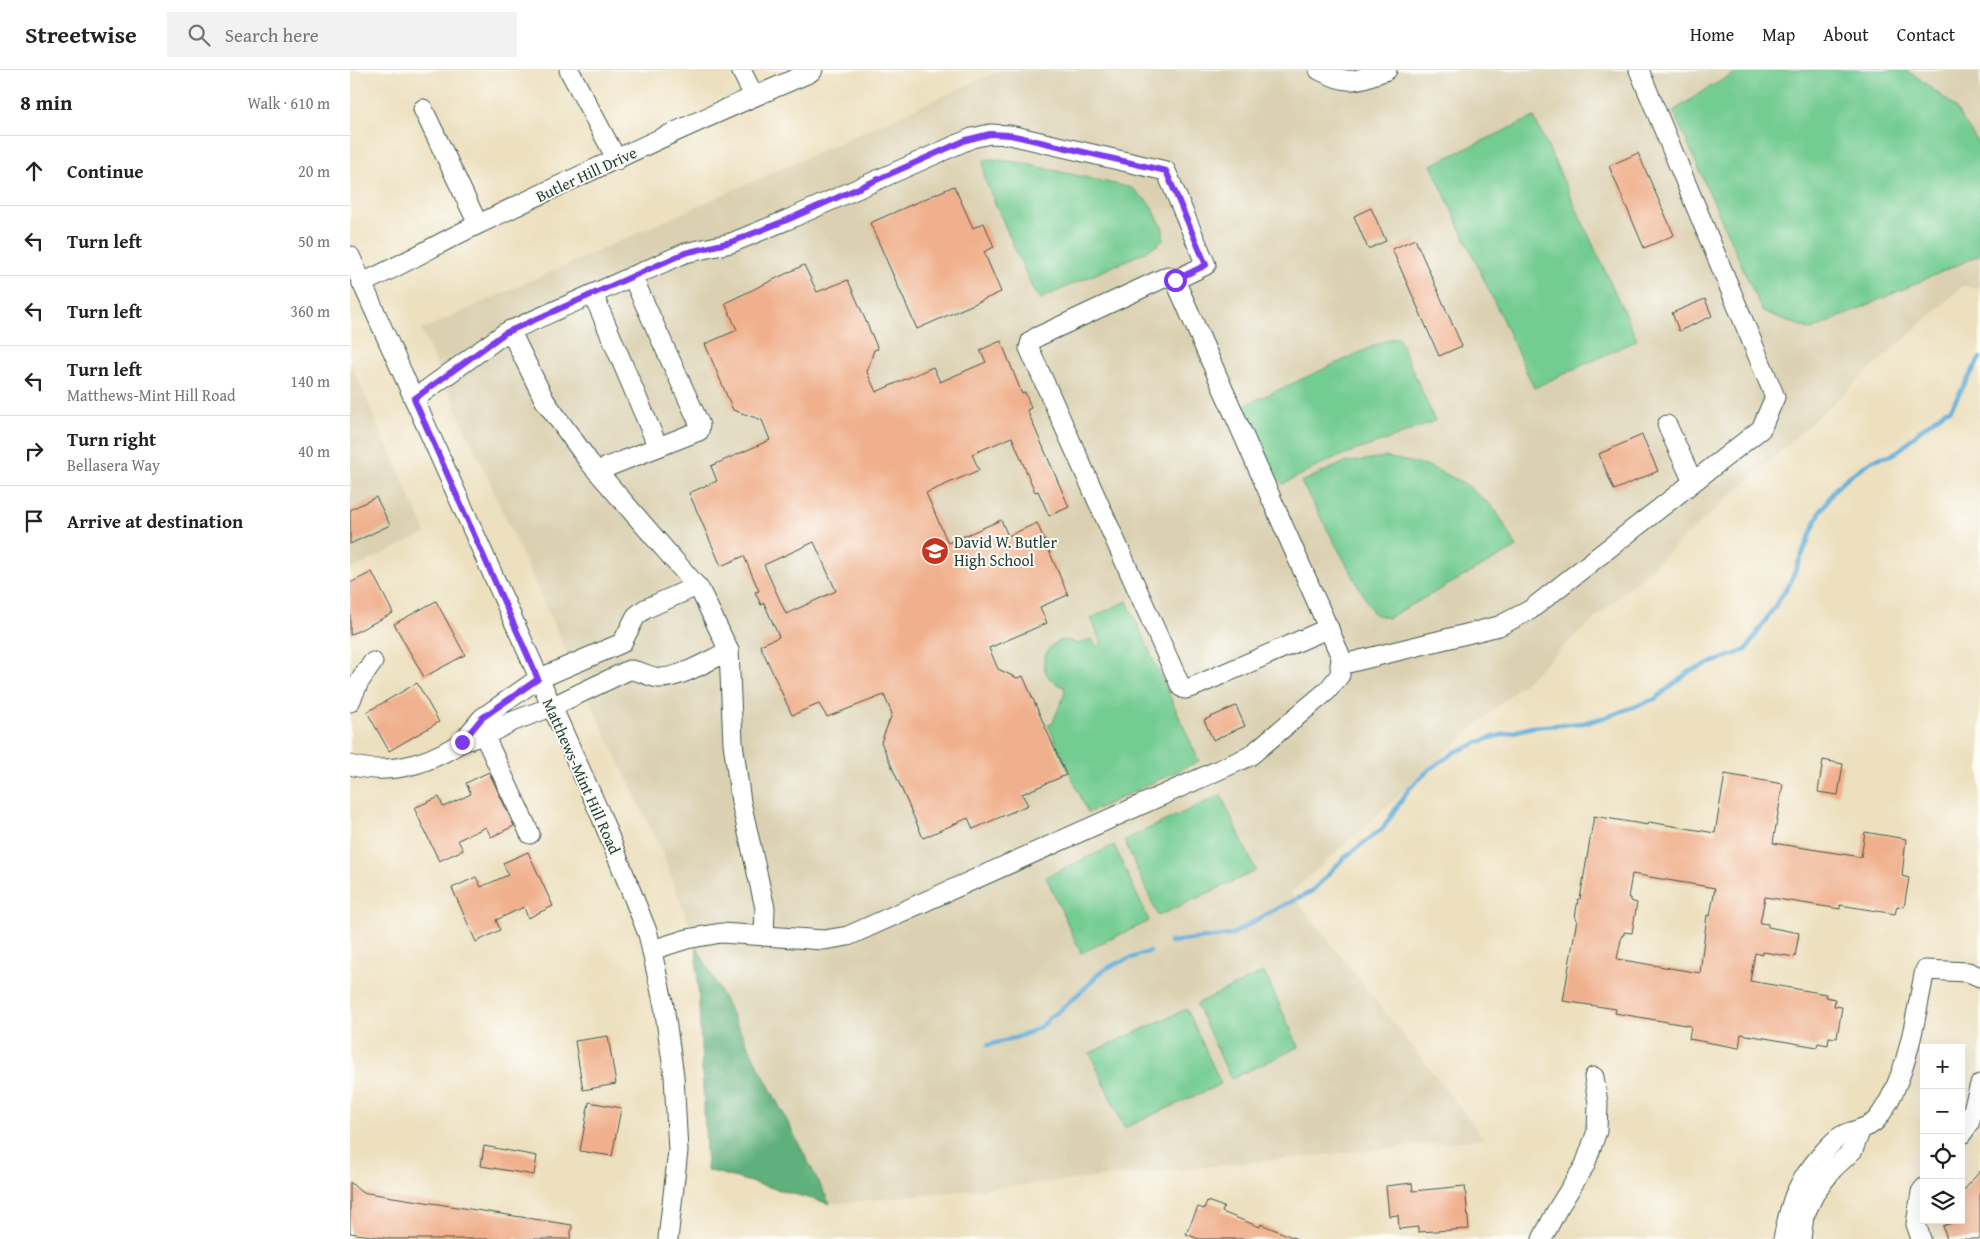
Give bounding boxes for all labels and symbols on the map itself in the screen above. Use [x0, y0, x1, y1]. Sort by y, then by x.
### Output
street label: Butler Hill Drive [532, 140, 640, 208]
route start [1164, 269, 1187, 292]
place label: David W. Butler High School [954, 530, 1057, 572]
school or university icon: David W. Butler High School [920, 536, 950, 566]
street label: Matthews-Mint Hill Road [537, 694, 627, 858]
route end [451, 731, 474, 754]

